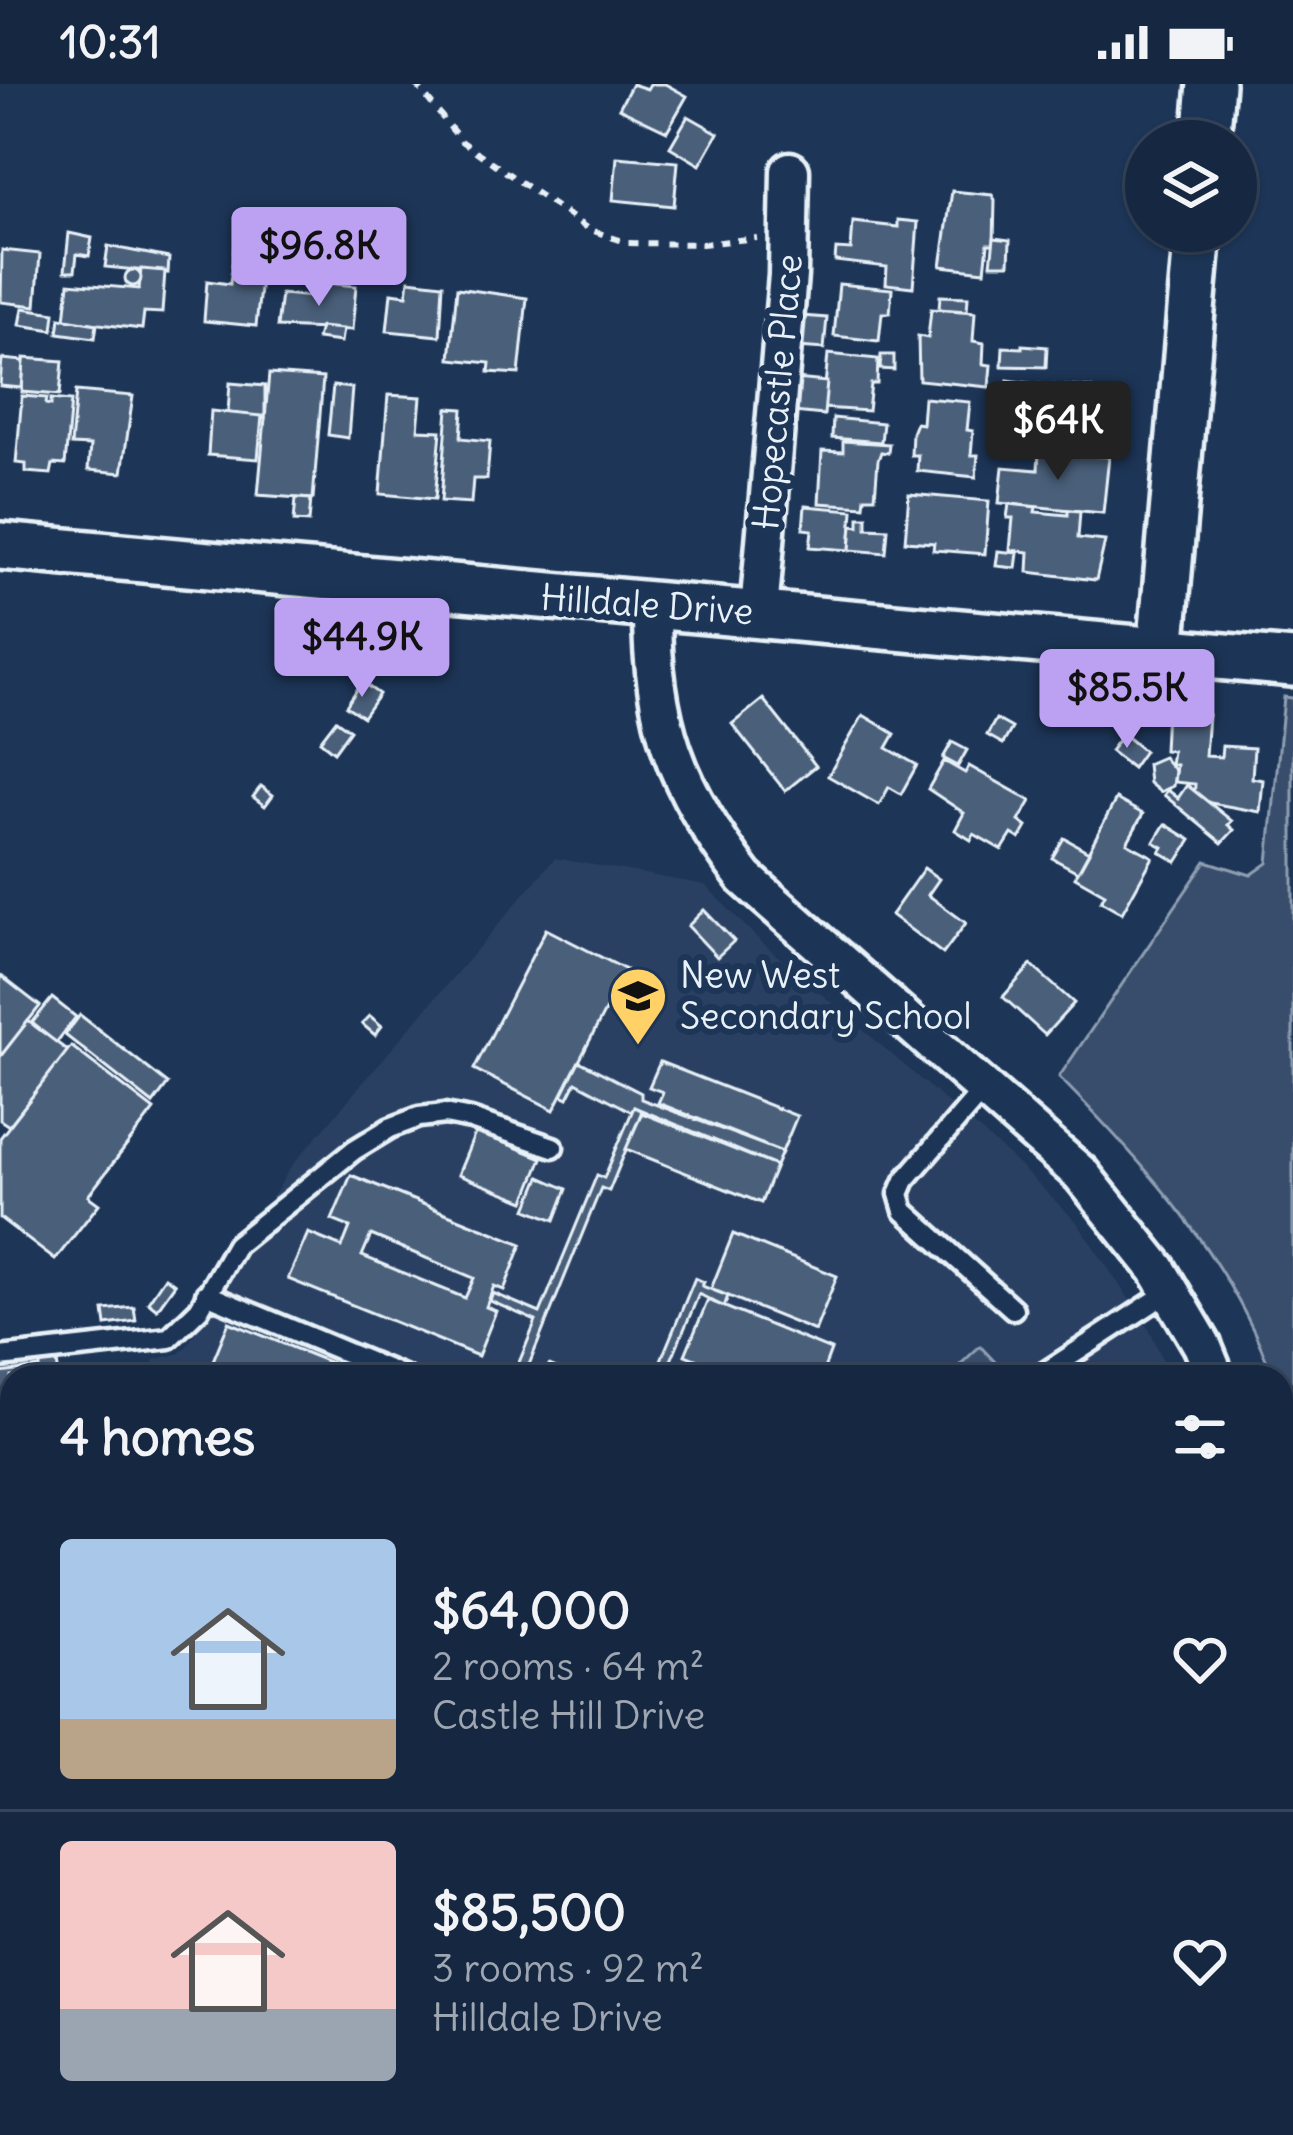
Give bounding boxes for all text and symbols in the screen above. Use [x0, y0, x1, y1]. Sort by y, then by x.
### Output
text: 10:31 [60, 14, 161, 70]
map controls [1125, 120, 1257, 252]
button: layers [1125, 120, 1257, 252]
pin: $96.8K [221, 207, 417, 309]
text: $96.8K [258, 221, 380, 270]
street label: Hopecastle Place [743, 252, 812, 532]
pin: $64K [987, 381, 1129, 483]
text: $64K [1013, 395, 1103, 444]
street label: Hilldale Drive [539, 575, 755, 634]
pin: $44.9K [264, 598, 460, 700]
text: $44.9K [301, 612, 423, 661]
pin: $85.5K [1029, 649, 1225, 751]
text: $85.5K [1066, 663, 1188, 712]
place label: New West Secondary School [680, 953, 972, 1039]
school or university icon: New West Secondary School [607, 965, 669, 1047]
icon: filters [1167, 1404, 1233, 1470]
text: 4 homes [60, 1405, 255, 1469]
text: $64,000 [432, 1578, 631, 1642]
icon: home [156, 1587, 300, 1731]
icon: heart [1167, 1626, 1233, 1692]
text: 2 rooms · 64 m² [432, 1642, 704, 1691]
text: Castle Hill Drive [432, 1691, 705, 1740]
text: $85,500 [432, 1880, 626, 1944]
icon: home [156, 1889, 300, 2033]
icon: heart [1167, 1928, 1233, 1994]
text: 3 rooms · 92 m² [432, 1944, 704, 1993]
text: Hilldale Drive [432, 1993, 663, 2042]

